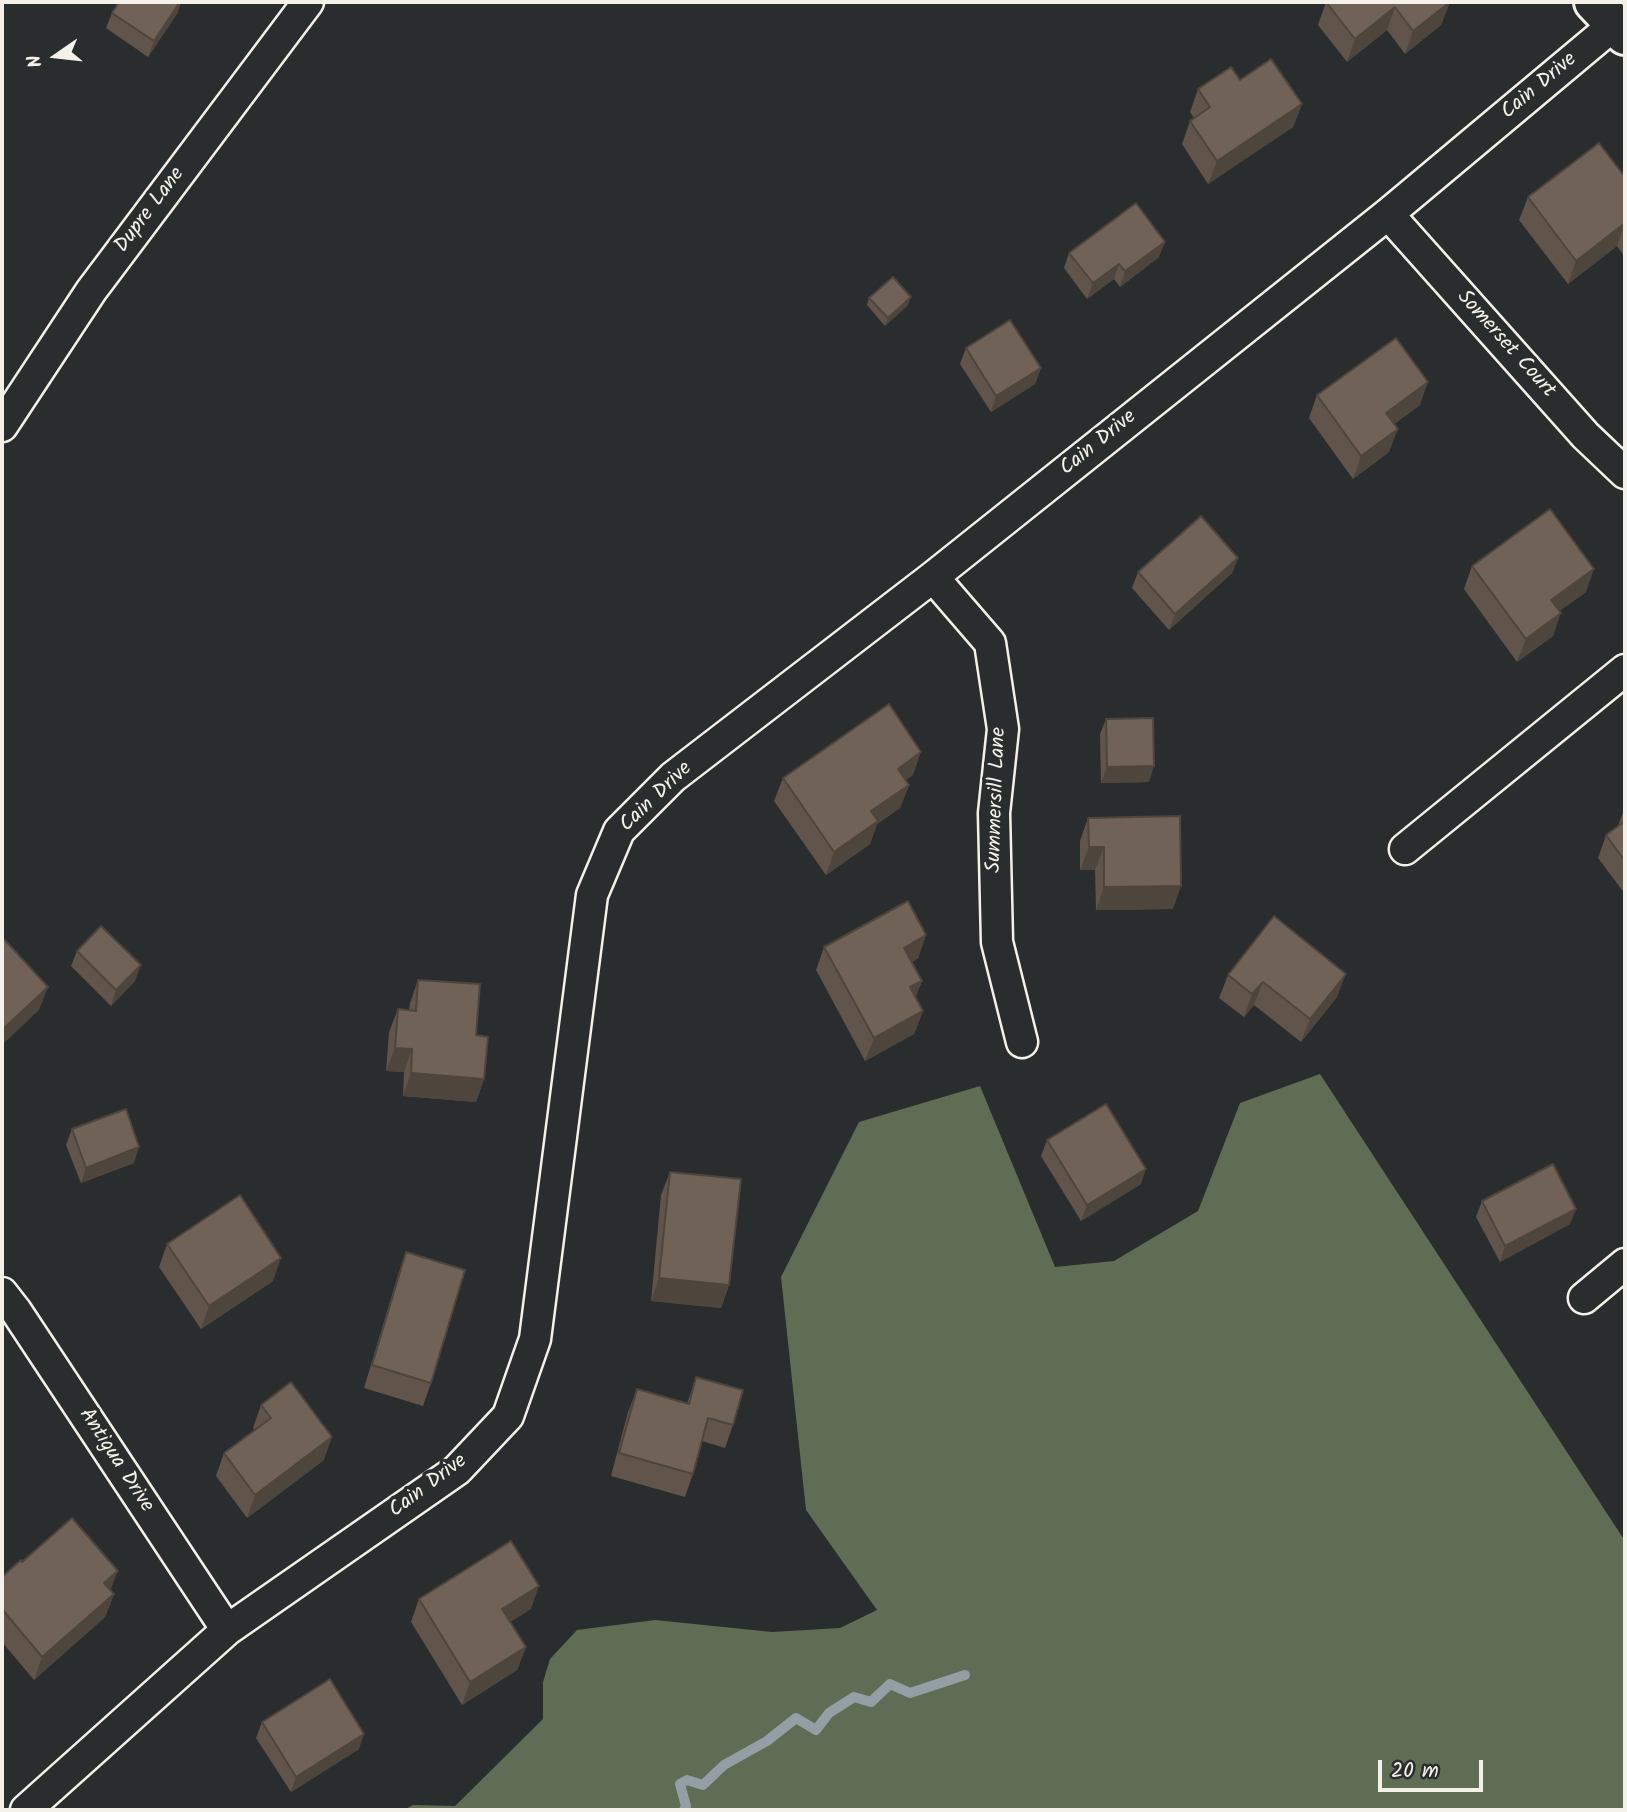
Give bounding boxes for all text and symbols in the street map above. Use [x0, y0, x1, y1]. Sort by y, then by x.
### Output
north arrow [21, 21, 91, 91]
street label: Cain Drive [1497, 48, 1583, 126]
text: N [20, 52, 52, 71]
street label: Dupre Lane [111, 163, 191, 259]
street label: Somerset Court [1450, 286, 1560, 404]
street label: Cain Drive [1056, 406, 1142, 482]
street label: Summersill Lane [983, 727, 1013, 873]
street label: Cain Drive [616, 757, 698, 839]
street label: Antigua Drive [72, 1404, 158, 1518]
street label: Cain Drive [385, 1450, 473, 1524]
scale bar [1382, 1745, 1487, 1789]
text: 20 m [1391, 1755, 1439, 1788]

